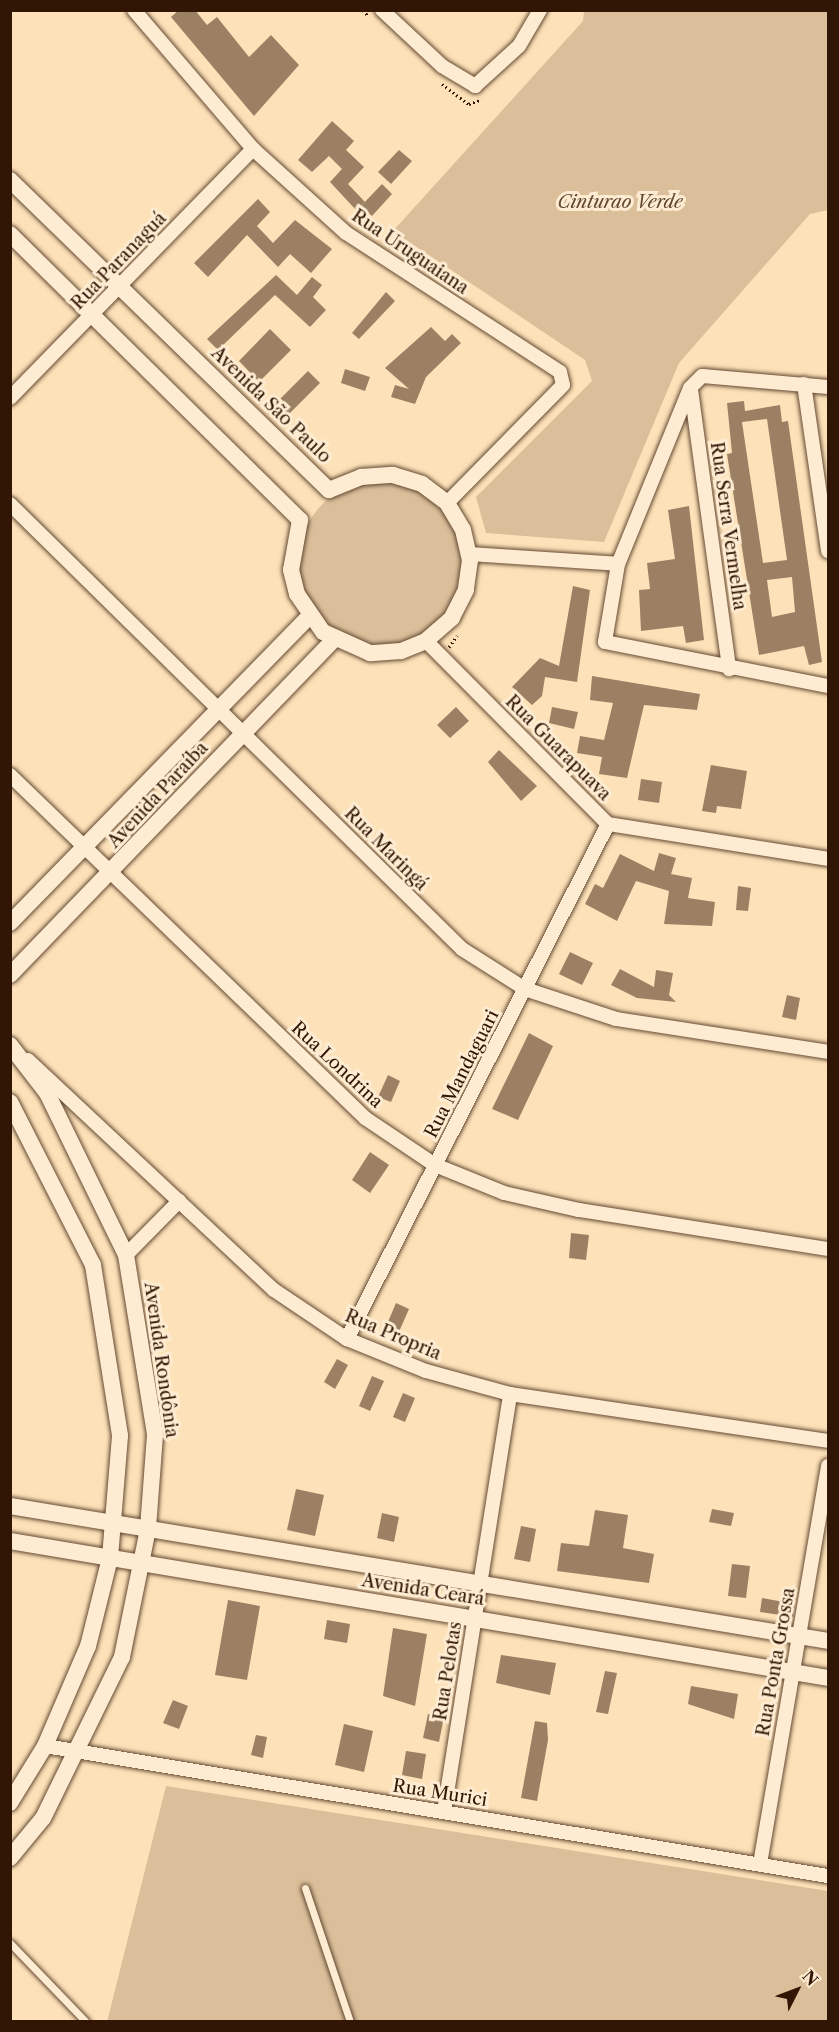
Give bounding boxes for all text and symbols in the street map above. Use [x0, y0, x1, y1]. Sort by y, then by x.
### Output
park label: Cinturao Verde [557, 191, 683, 213]
street label: Rua Uruguaiana [347, 205, 473, 299]
street label: Rua Paranaguá [67, 208, 171, 314]
street label: Avenida São Paulo [207, 342, 335, 468]
street label: Rua Serra Vermelha [705, 440, 751, 612]
street label: Rua Guarapuava [501, 691, 615, 805]
street label: Avenida Paraíba [103, 737, 213, 853]
street label: Rua Maringá [340, 803, 432, 895]
street label: Rua Mandaguari [420, 1006, 504, 1142]
street label: Rua Londrina [287, 1017, 387, 1113]
street label: Avenida Rondônia [139, 1281, 183, 1439]
street label: Rua Propria [342, 1305, 444, 1365]
street label: Avenida Ceará [360, 1570, 486, 1610]
street label: Rua Ponta Grossa [752, 1586, 800, 1738]
street label: Rua Pelotas [430, 1620, 466, 1722]
street label: Rua Murici [391, 1775, 489, 1811]
north arrow [767, 1960, 827, 2020]
text: N [798, 1966, 822, 1990]

